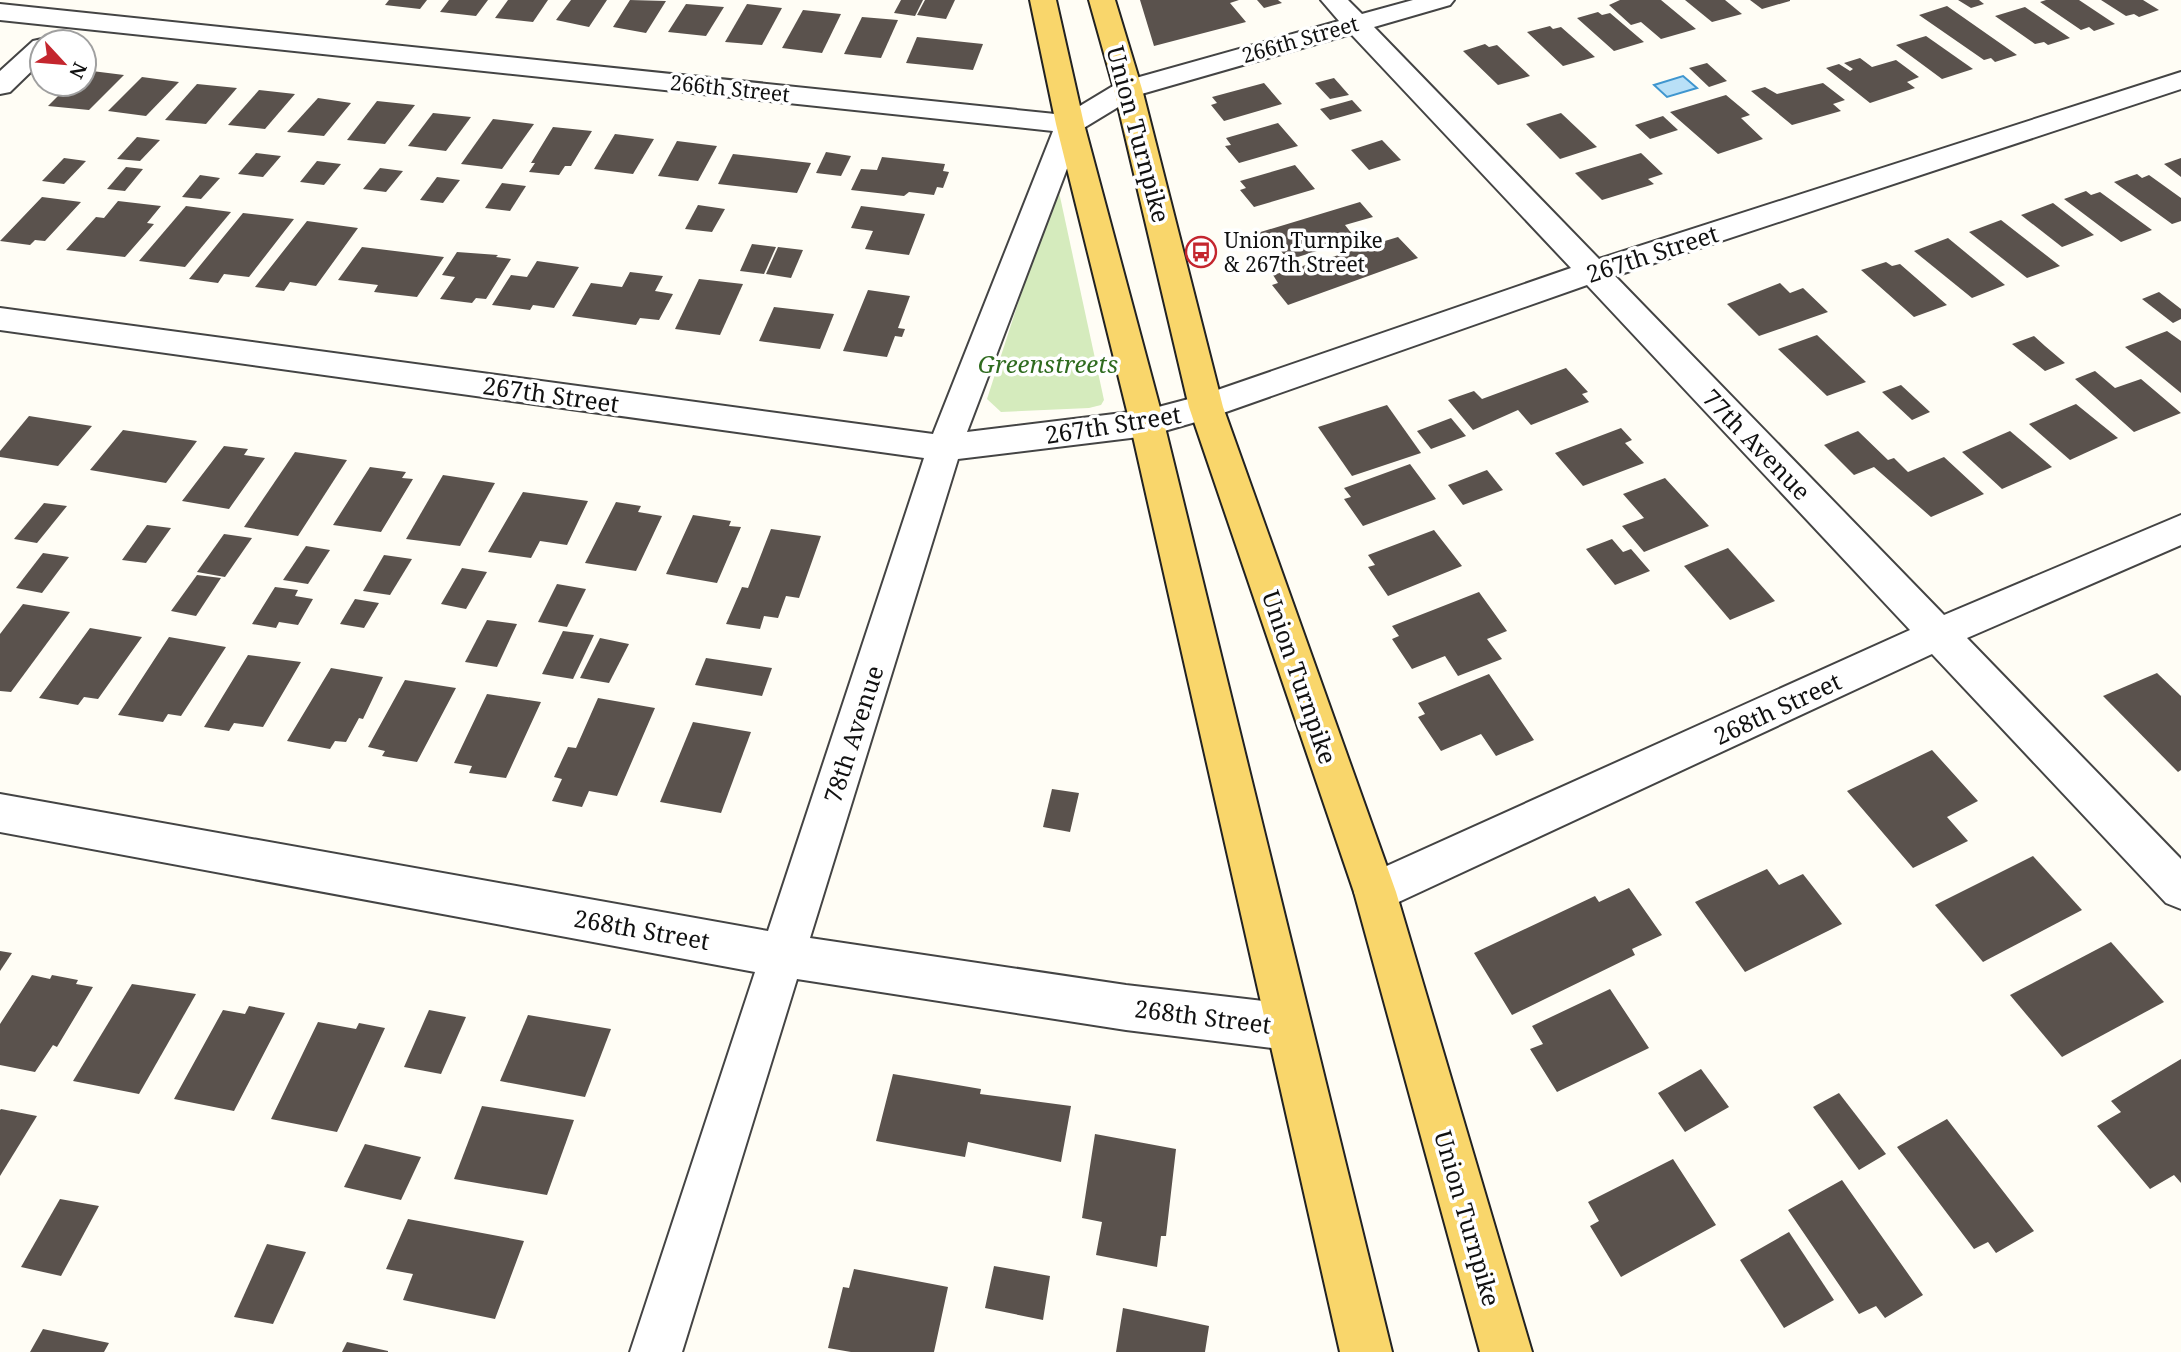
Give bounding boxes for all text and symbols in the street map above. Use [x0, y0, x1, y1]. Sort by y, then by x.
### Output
street label: 266th Street [1238, 9, 1362, 69]
north arrow [28, 28, 98, 98]
street label: Union Turnpike [1100, 42, 1178, 226]
text: N [63, 58, 93, 83]
street label: 266th Street [669, 68, 791, 108]
street label: 267th Street [1582, 216, 1722, 290]
place label: Union Turnpike & 267th Street [1224, 226, 1383, 278]
bus stop icon: Union Turnpike & 267th Street [1184, 235, 1218, 269]
park label: Greenstreets [978, 347, 1118, 380]
street label: 267th Street [481, 368, 621, 420]
street label: 77th Avenue [1696, 381, 1818, 507]
street label: 267th Street [1043, 397, 1183, 451]
street label: Union Turnpike [1255, 586, 1345, 768]
street label: 78th Avenue [815, 661, 891, 807]
street label: 268th Street [1708, 664, 1846, 752]
street label: 268th Street [572, 901, 712, 957]
street label: 268th Street [1133, 991, 1273, 1041]
street label: Union Turnpike [1427, 1126, 1509, 1310]

